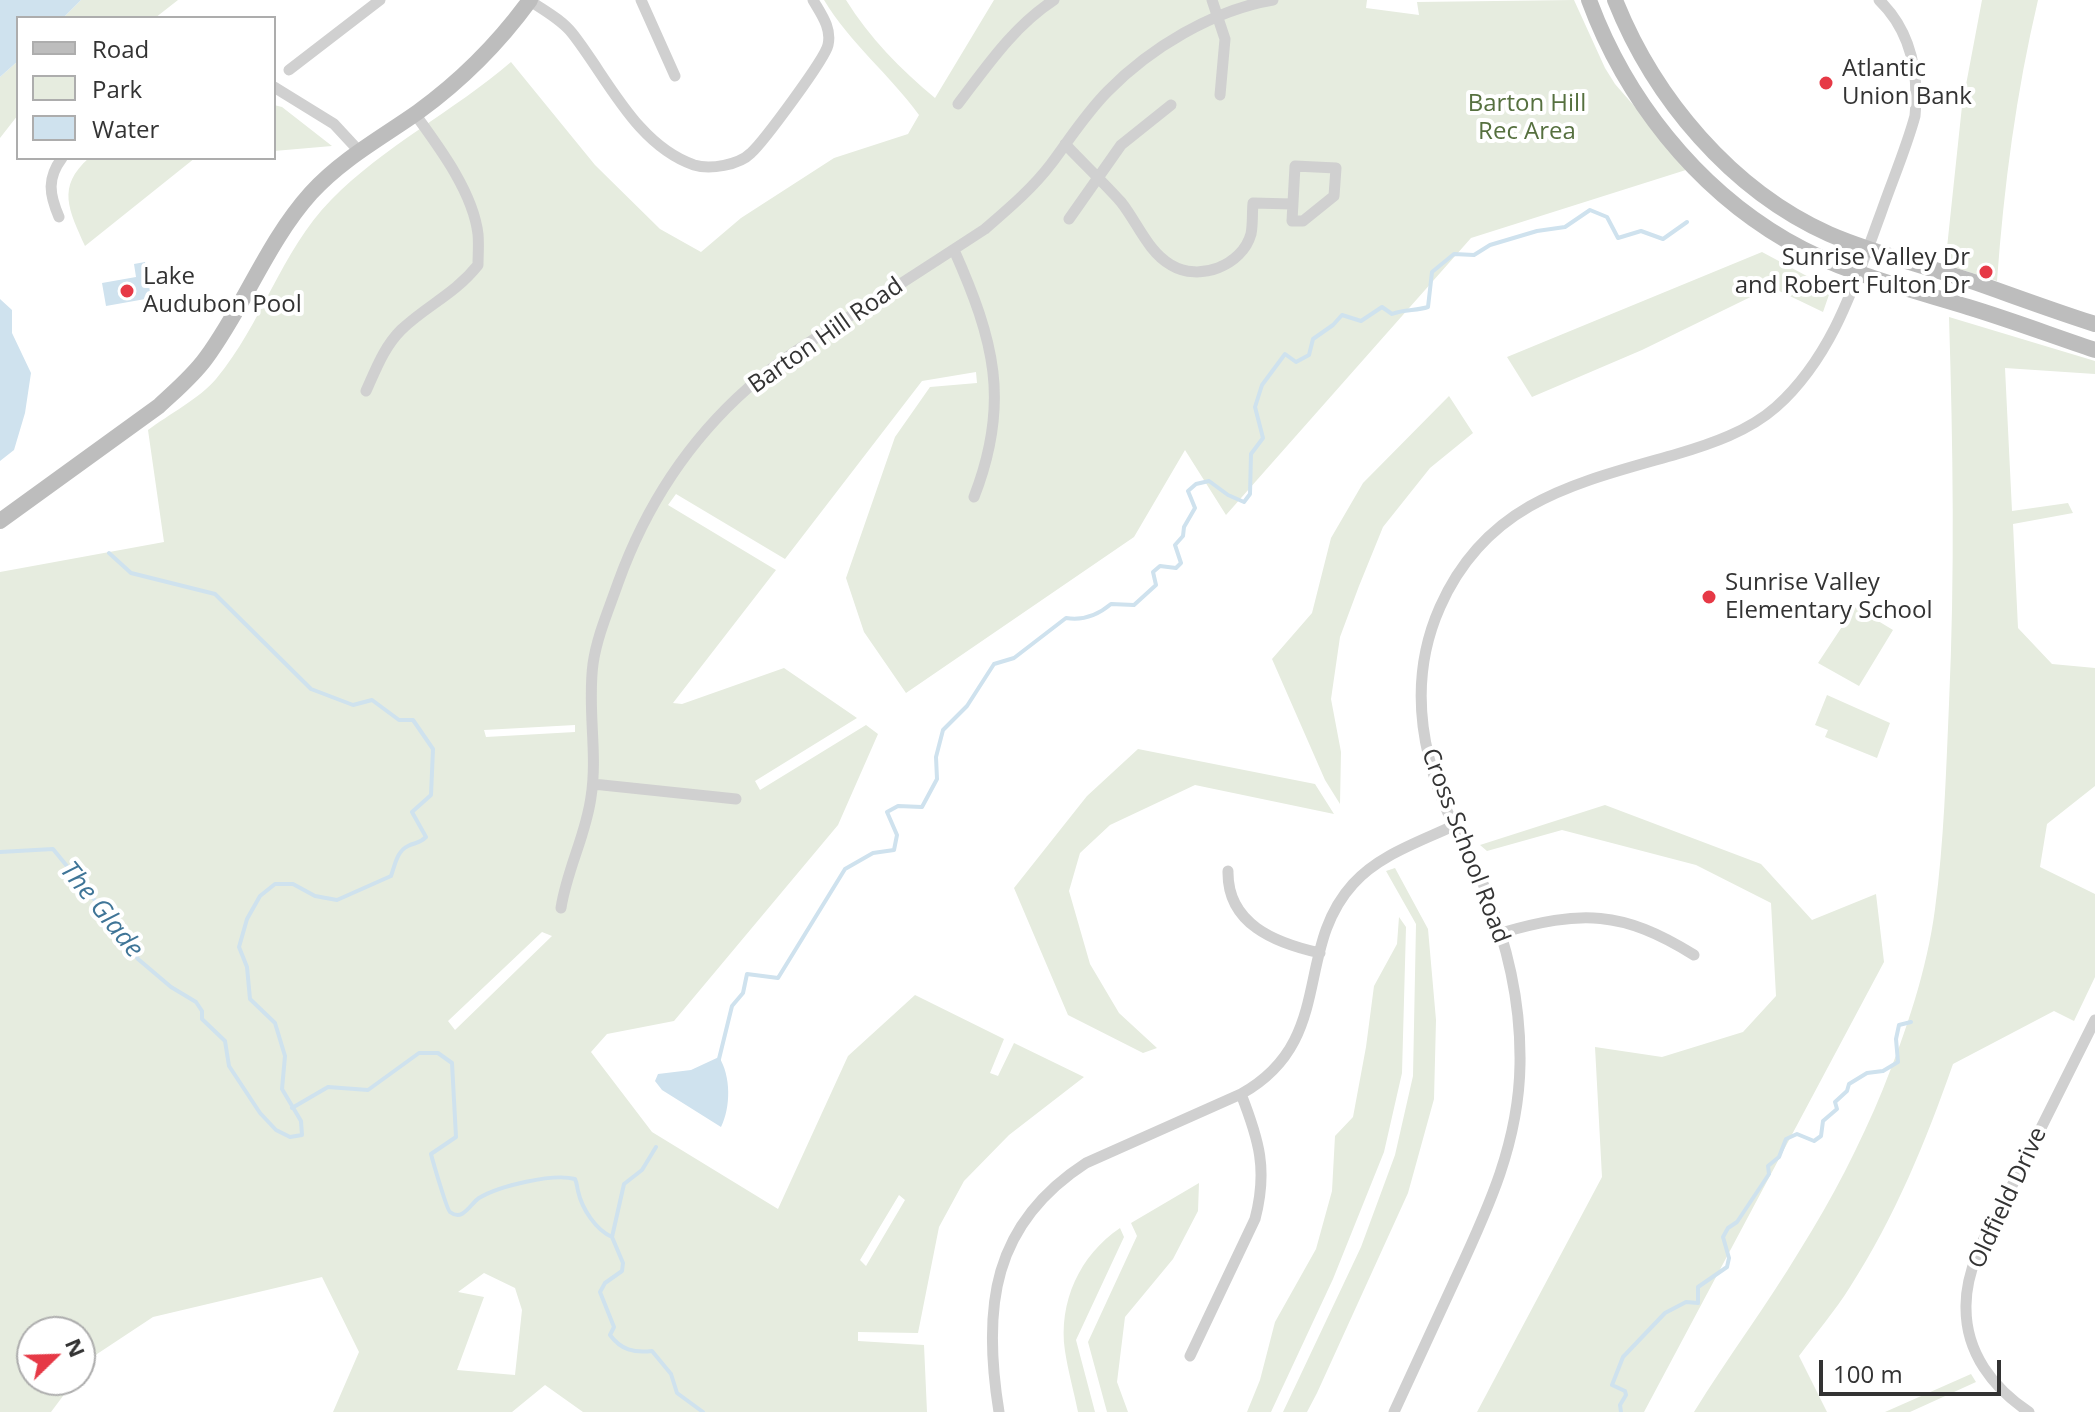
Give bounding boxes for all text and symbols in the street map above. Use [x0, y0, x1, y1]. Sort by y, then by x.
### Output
legend [16, 16, 276, 160]
text: Road [92, 32, 149, 65]
place label: Atlantic Union Bank [1842, 55, 1972, 111]
text: Park [92, 72, 142, 105]
marker: Atlantic Union Bank [1817, 74, 1835, 92]
park label: Barton Hill Rec Area [1468, 90, 1586, 146]
text: Water [92, 112, 159, 145]
place label: Sunrise Valley Dr and Robert Fulton Dr [1735, 244, 1970, 300]
place label: Lake Audubon Pool [143, 263, 302, 319]
marker: Sunrise Valley Dr and Robert Fulton Dr [1977, 263, 1995, 281]
street label: Barton Hill Road [743, 272, 909, 400]
marker: Lake Audubon Pool [118, 282, 136, 300]
place label: Sunrise Valley Elementary School [1725, 569, 1933, 625]
marker: Sunrise Valley Elementary School [1700, 588, 1718, 606]
street label: Cross School Road [1415, 745, 1515, 947]
water label: The Glade [53, 856, 149, 964]
street label: Oldfield Drive [1963, 1123, 2053, 1273]
north arrow [16, 1316, 96, 1396]
text: N [59, 1333, 94, 1361]
scale bar [1823, 1344, 2005, 1394]
text: 100 m [1833, 1357, 1903, 1390]

